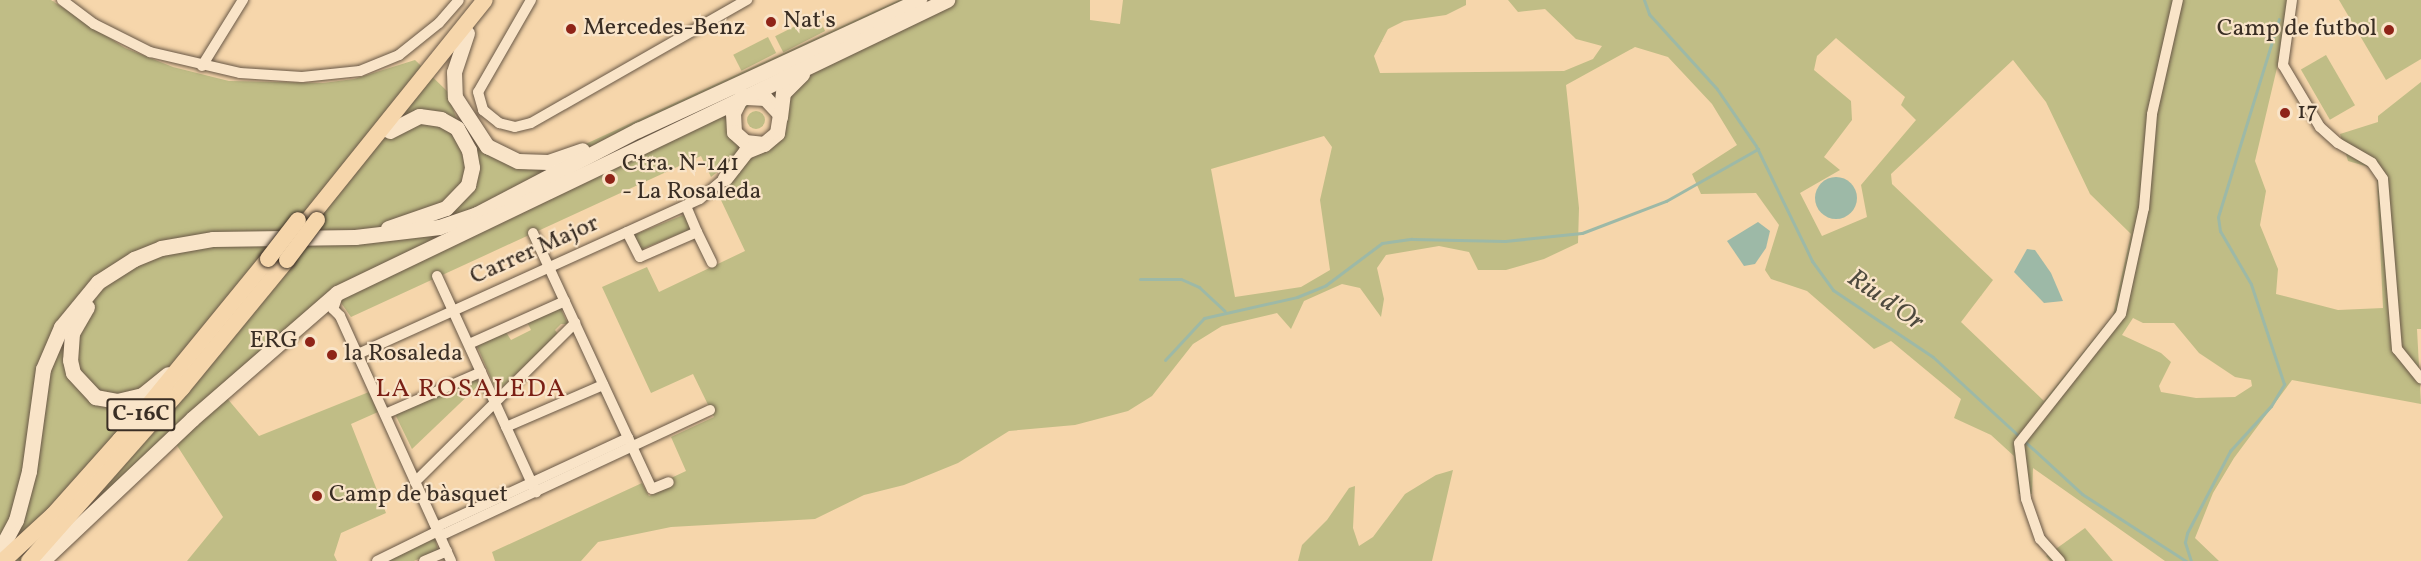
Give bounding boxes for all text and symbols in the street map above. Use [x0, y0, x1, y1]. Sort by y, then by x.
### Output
place label: Nat's [783, 8, 836, 36]
place label: Mercedes-Benz [583, 15, 746, 43]
marker: Nat's [764, 15, 778, 29]
place label: Camp de futbol [2217, 16, 2377, 44]
marker: Mercedes-Benz [564, 22, 578, 36]
marker: Camp de futbol [2382, 23, 2396, 37]
place label: 17 [2297, 99, 2318, 127]
marker: 17 [2278, 106, 2292, 120]
place label: Ctra. N-141 - La Rosaleda [622, 151, 762, 207]
marker: Ctra. N-141 - La Rosaleda [603, 172, 617, 186]
street label: Carrer Major [466, 210, 604, 292]
water label: Riu d'Or [1841, 264, 1929, 338]
place label: ERG [250, 328, 298, 356]
marker: ERG [303, 335, 317, 349]
place label: la Rosaleda [344, 341, 463, 369]
marker: la Rosaleda [325, 348, 339, 362]
district label: LA ROSALEDA [376, 374, 566, 406]
road number: C-16C [105, 396, 177, 434]
place label: Camp de bàsquet [329, 482, 508, 510]
marker: Camp de bàsquet [310, 489, 324, 503]

